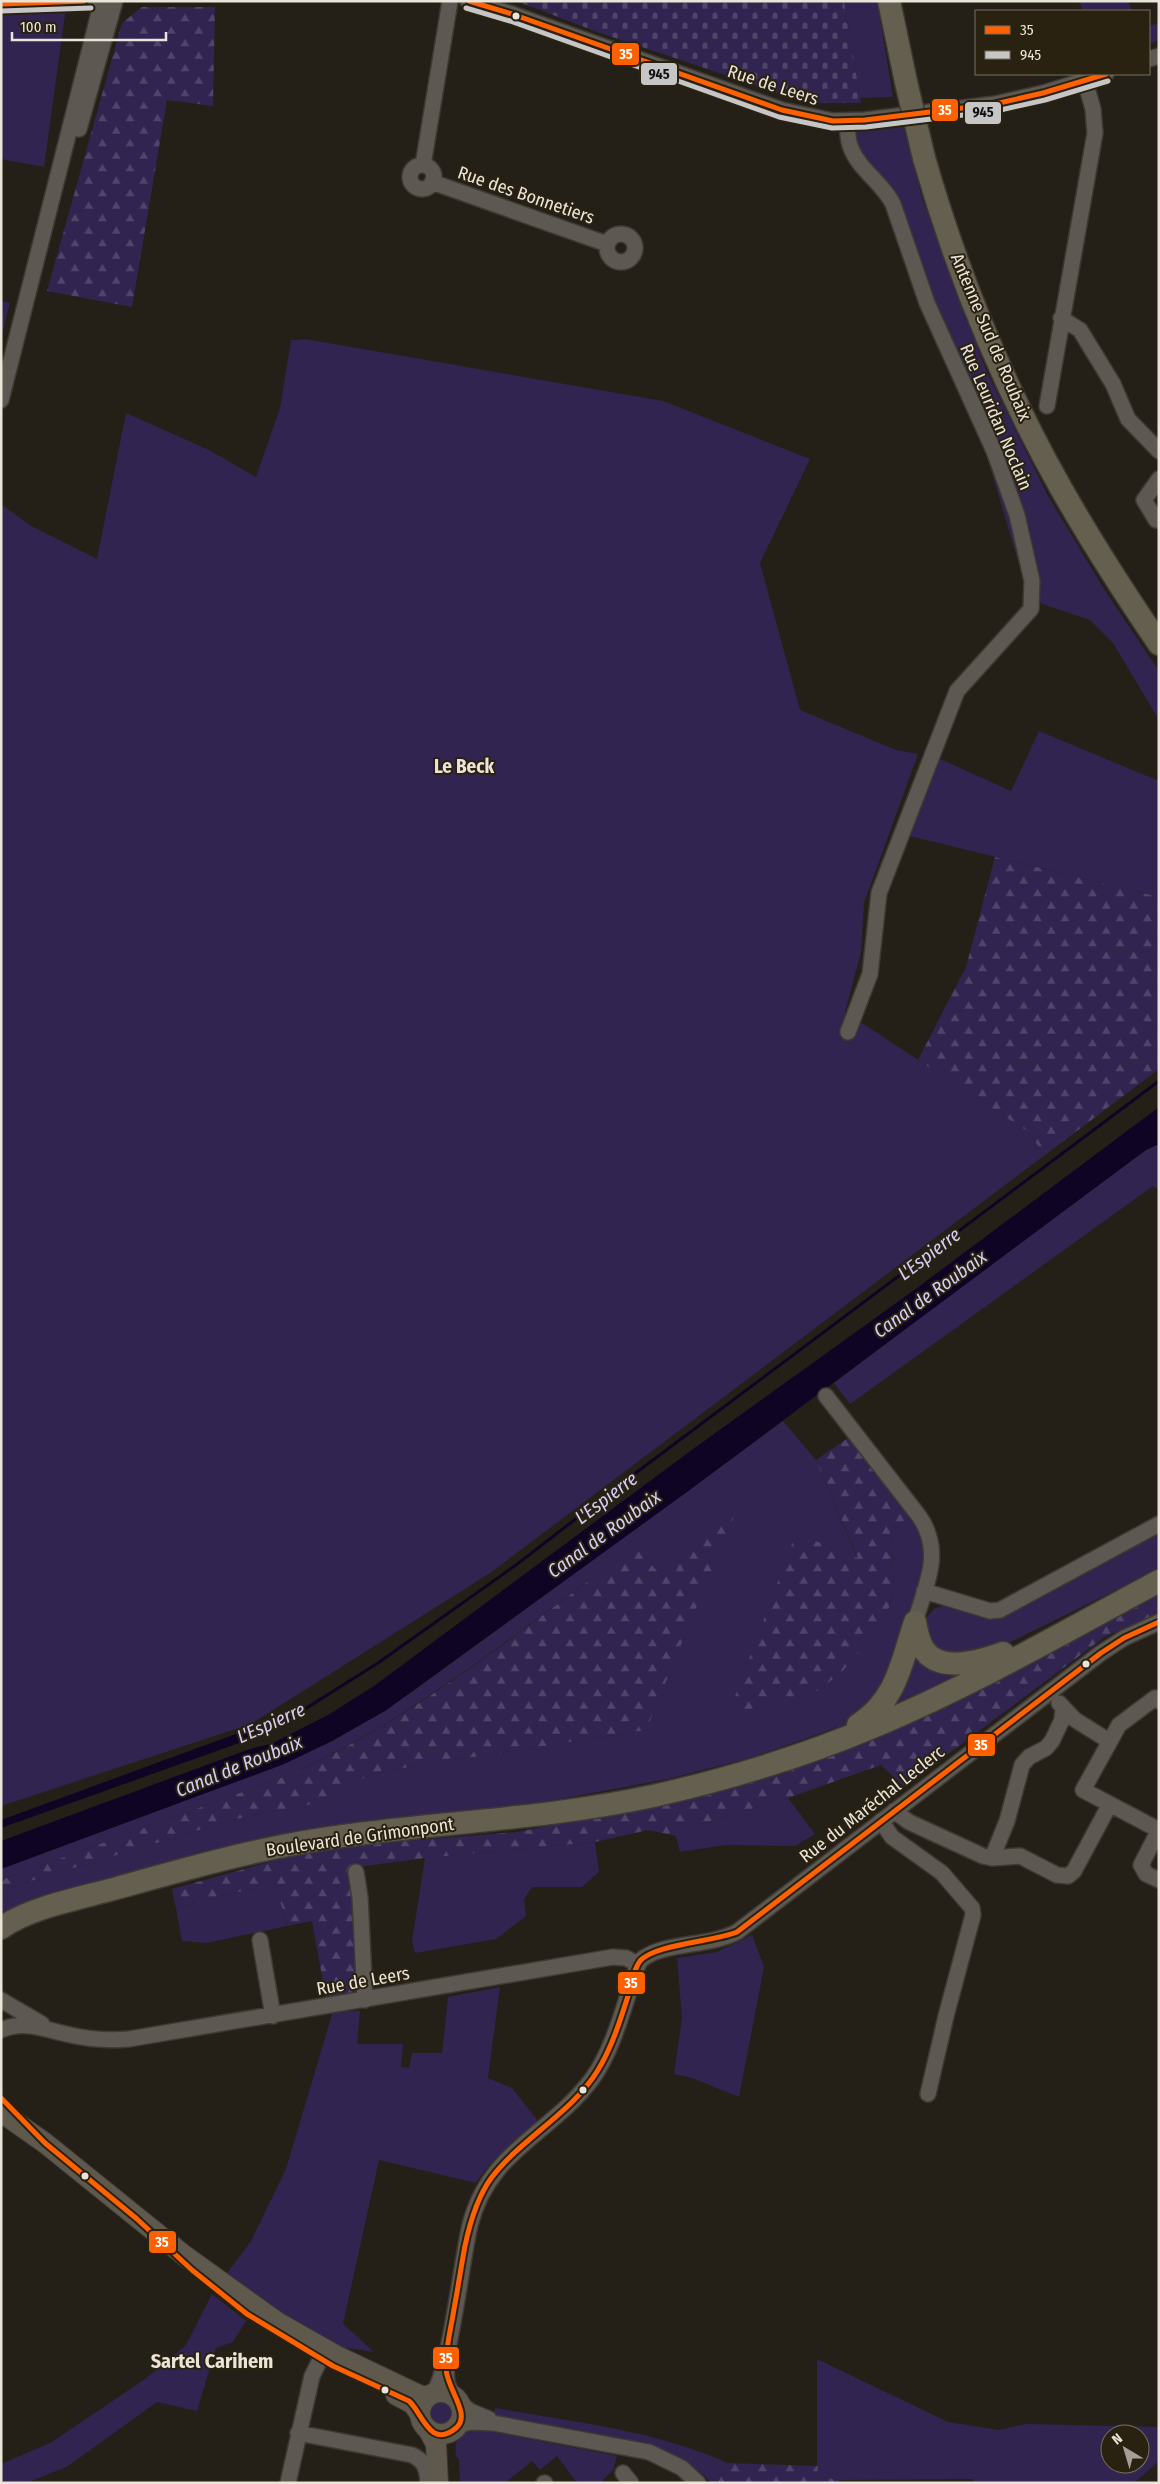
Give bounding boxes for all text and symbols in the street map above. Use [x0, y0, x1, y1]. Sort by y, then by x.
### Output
scale bar [12, 10, 166, 42]
legend [975, 10, 1150, 75]
unlabelled marker [511, 11, 521, 21]
text: 100 m [20, 18, 57, 36]
text: 35 [1020, 21, 1034, 39]
line badge: 35 [611, 42, 640, 66]
text: 35 [618, 46, 633, 63]
text: 945 [1020, 46, 1041, 64]
street label: Rue de Leers [725, 60, 821, 110]
line badge: 945 [640, 62, 678, 86]
text: 945 [648, 66, 670, 83]
line badge: 35 [931, 98, 959, 122]
line badge: 945 [964, 101, 1002, 125]
text: 35 [937, 102, 952, 119]
text: 945 [972, 104, 994, 121]
street label: Rue des Bonnetiers [455, 161, 597, 229]
street label: Antenne Sud de Roubaix [946, 250, 1036, 424]
street label: Rue Leuridan Noclain [955, 341, 1037, 493]
district label: Le Beck [434, 755, 494, 778]
water label: L'Espierre [893, 1223, 965, 1285]
water label: Canal de Roubaix [869, 1245, 992, 1343]
water label: L'Espierre [570, 1467, 642, 1529]
water label: Canal de Roubaix [543, 1485, 666, 1583]
unlabelled marker [1081, 1659, 1091, 1669]
water label: L'Espierre [233, 1698, 309, 1748]
water label: Canal de Roubaix [172, 1730, 306, 1802]
line badge: 35 [967, 1733, 996, 1757]
text: 35 [973, 1737, 988, 1754]
street label: Rue du Maréchal Leclerc [795, 1740, 949, 1867]
street label: Boulevard de Grimonpont [265, 1813, 455, 1861]
street label: Rue de Leers [315, 1962, 412, 2000]
line badge: 35 [617, 1971, 646, 1995]
text: 35 [623, 1975, 638, 1992]
unlabelled marker [578, 2085, 588, 2095]
unlabelled marker [80, 2171, 90, 2181]
line badge: 35 [148, 2230, 177, 2254]
text: 35 [154, 2234, 169, 2251]
line badge: 35 [432, 2346, 460, 2370]
district label: Sartel Carihem [151, 2349, 273, 2373]
text: 35 [438, 2350, 453, 2367]
unlabelled marker [380, 2385, 390, 2395]
north arrow [1100, 2424, 1150, 2474]
text: N [1109, 2430, 1126, 2448]

